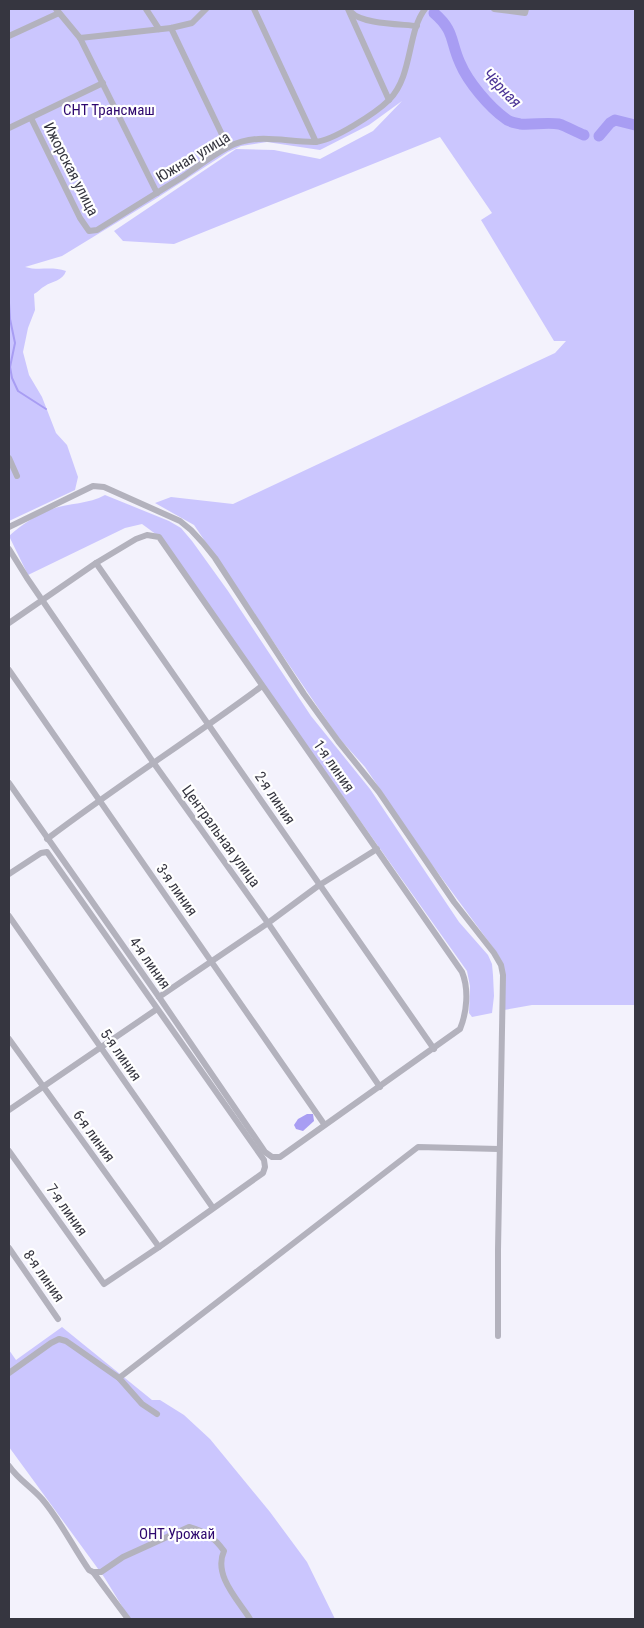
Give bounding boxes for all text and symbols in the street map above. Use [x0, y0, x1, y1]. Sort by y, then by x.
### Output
water label: Чёрная [479, 65, 526, 112]
park label: СНТ Трансмаш [63, 101, 155, 119]
street label: Ижорская улица [40, 119, 102, 219]
street label: Южная улица [153, 128, 233, 186]
street label: 1-я линия [310, 736, 358, 796]
street label: 2-я линия [251, 768, 299, 828]
street label: Центральная улица [178, 781, 264, 891]
street label: 3-я линия [153, 860, 201, 920]
street label: 4-я линия [126, 933, 174, 993]
street label: 5-я линия [97, 1025, 145, 1085]
street label: 6-я линия [69, 1107, 119, 1165]
street label: 7-я линия [43, 1180, 91, 1240]
street label: 8-я линия [20, 1246, 68, 1306]
park label: ОНТ Урожай [139, 1525, 215, 1543]

